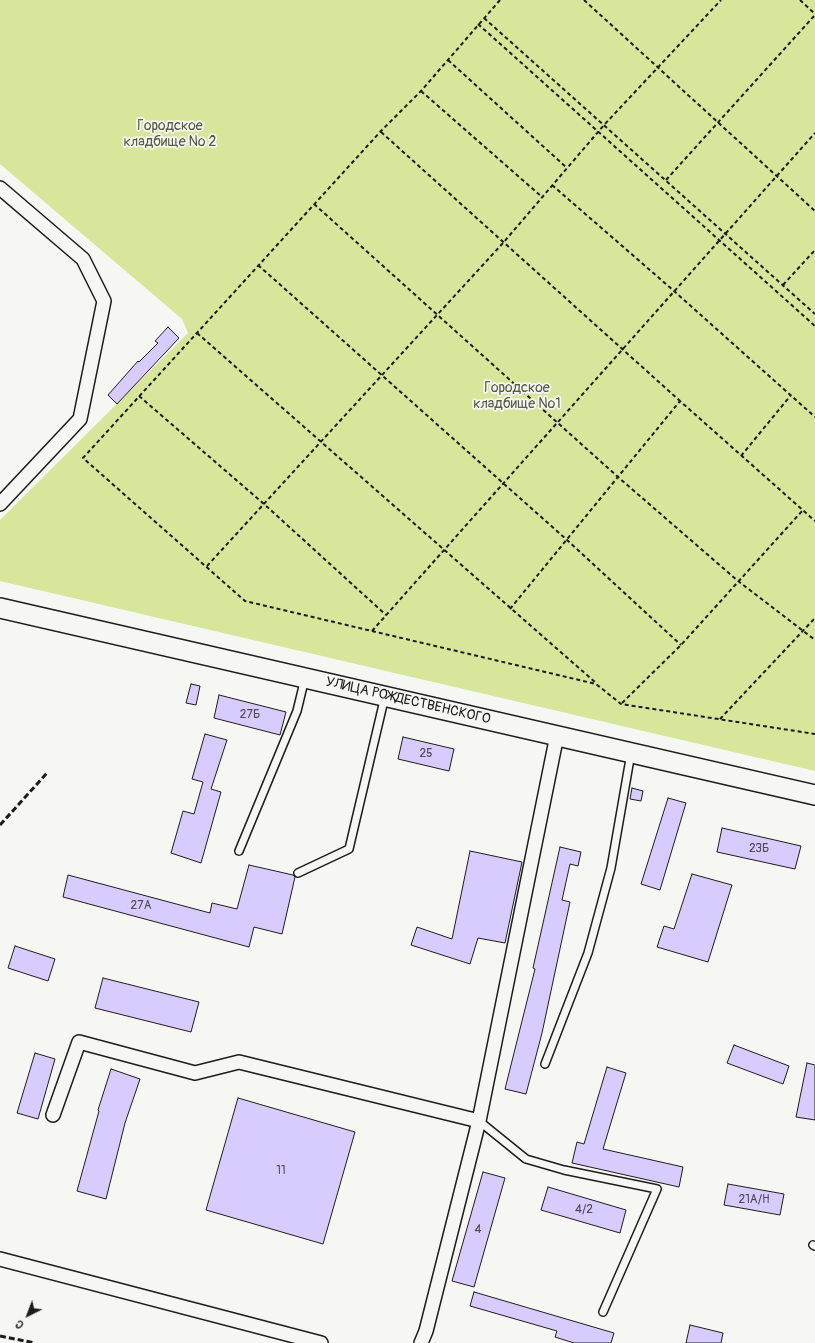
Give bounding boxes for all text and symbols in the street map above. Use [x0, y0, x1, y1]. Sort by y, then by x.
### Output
park label: Городское кладбище № 2 [124, 118, 216, 150]
park label: Городское кладбище №1 [473, 380, 561, 412]
street label: УЛИЦА РОЖДЕСТВЕНСКОГО [324, 674, 492, 728]
house number: 27Б [240, 708, 260, 722]
house number: 25 [419, 747, 433, 761]
house number: 23Б [749, 842, 769, 856]
house number: 27А [131, 899, 151, 913]
house number: 11 [276, 1164, 286, 1178]
house number: 21А/Н [738, 1193, 770, 1207]
house number: 4/2 [575, 1203, 593, 1217]
house number: 4 [475, 1223, 481, 1237]
north arrow [8, 1295, 48, 1335]
text: С [13, 1317, 27, 1331]

